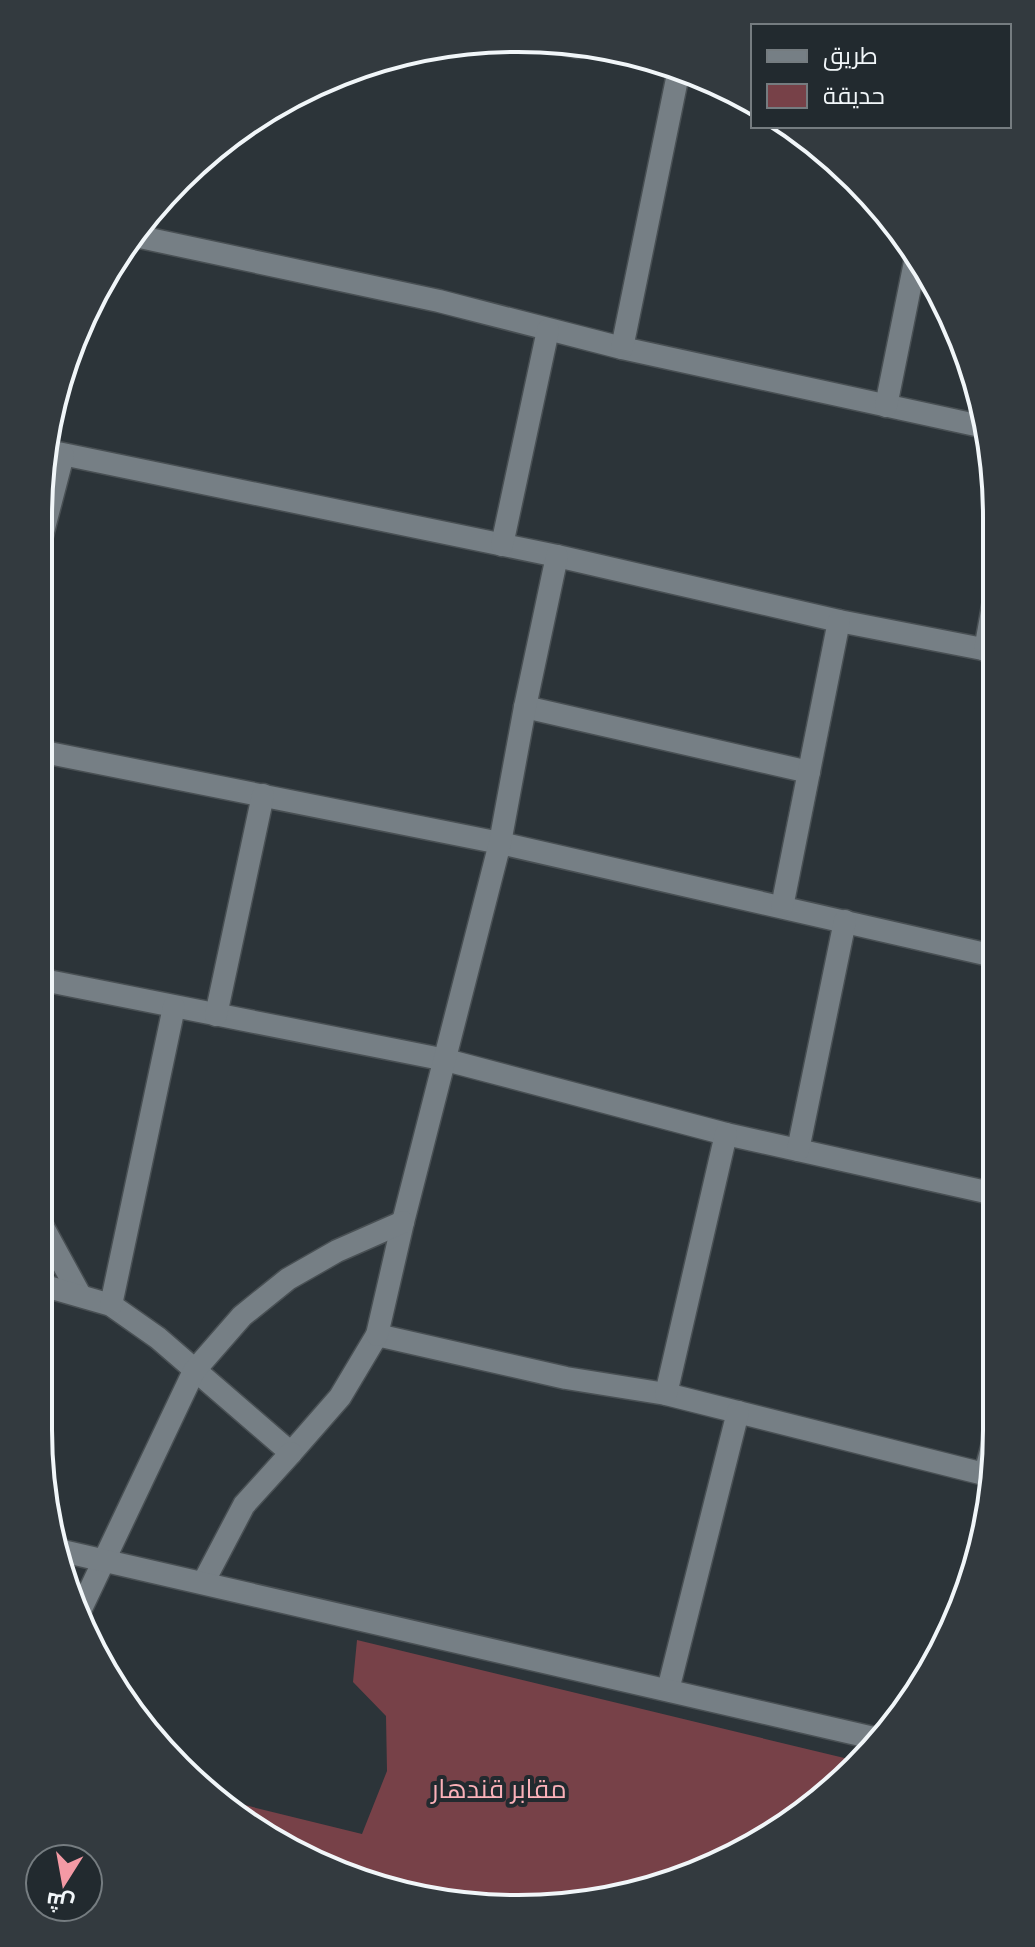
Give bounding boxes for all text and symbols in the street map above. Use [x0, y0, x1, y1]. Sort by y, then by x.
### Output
legend [751, 24, 1011, 128]
text: طريق [823, 39, 878, 72]
text: حديقة [823, 79, 885, 112]
park label: مقابر قندهار [429, 1771, 567, 1807]
north arrow [24, 1843, 104, 1923]
text: ش [43, 1884, 77, 1920]

